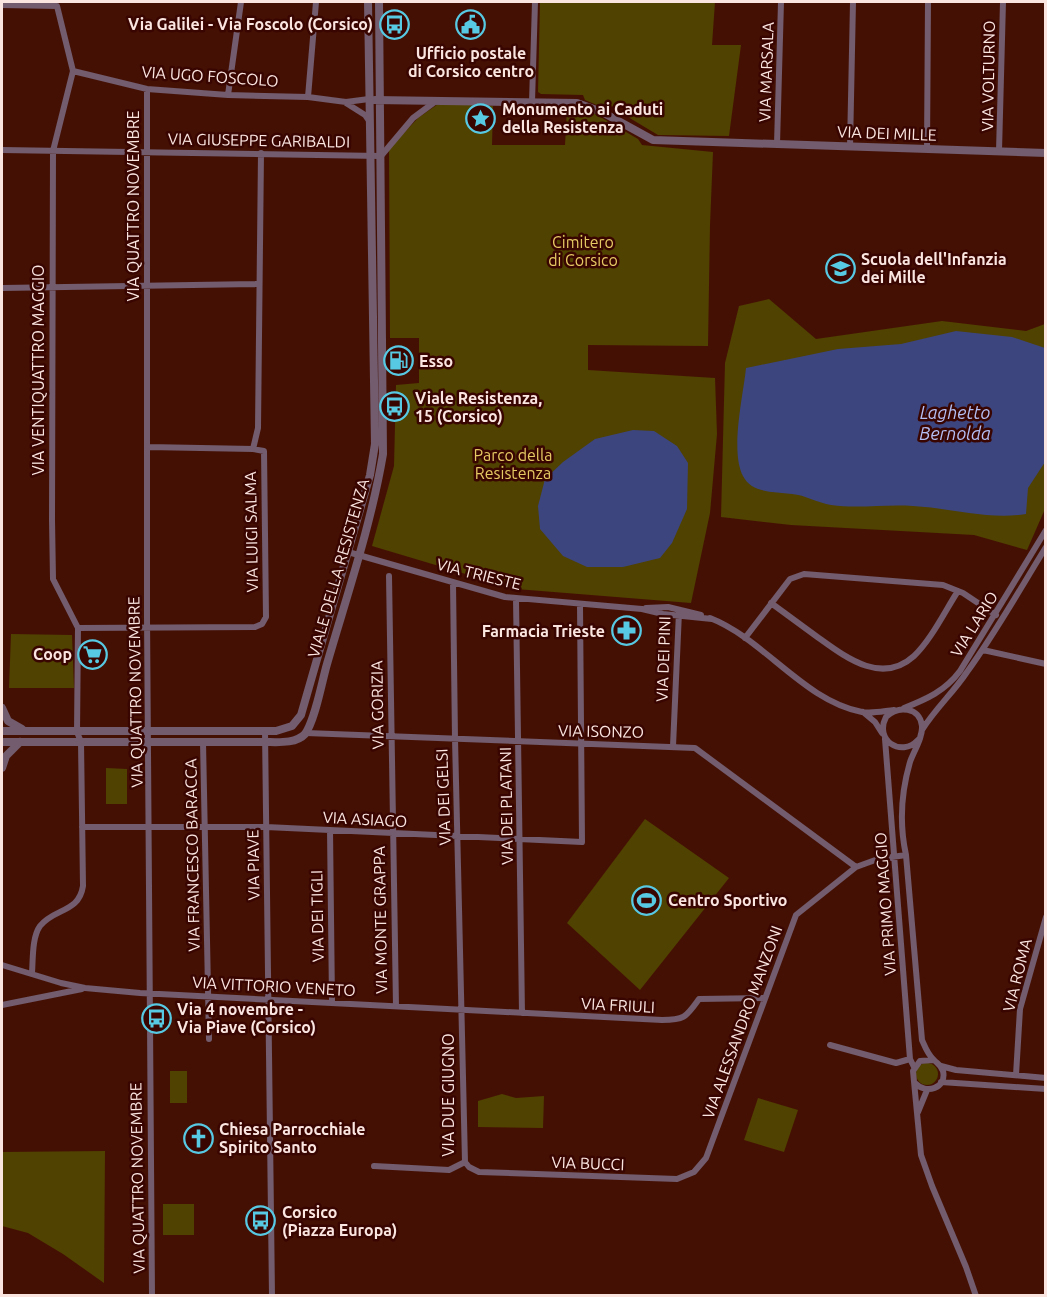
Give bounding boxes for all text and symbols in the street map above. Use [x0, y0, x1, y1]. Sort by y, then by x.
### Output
bus stop icon: Via Galilei - Via Foscolo (Corsico) [378, 8, 410, 40]
public building icon: Ufficio postale di Corsico centro [455, 9, 487, 41]
place label: Via Galilei - Via Foscolo (Corsico) [128, 15, 373, 34]
street label: VIA VOLTURNO [978, 20, 998, 132]
street label: VIA MARSALA [755, 21, 777, 122]
place label: Ufficio postale di Corsico centro [408, 44, 534, 80]
street label: VIA UGO FOSCOLO [141, 62, 279, 90]
place label: Monumento ai Caduti della Resistenza [502, 100, 663, 136]
place icon: Monumento ai Caduti della Resistenza [465, 102, 497, 134]
street label: VIA QUATTRO NOVEMBRE [124, 110, 142, 302]
street label: VIA DEI MILLE [837, 122, 937, 144]
street label: VIA GIUSEPPE GARIBALDI [168, 129, 350, 151]
park label: Cimitero di Corsico [548, 233, 618, 269]
place label: Scuola dell'Infanzia dei Mille [861, 250, 1007, 286]
school or university icon: Scuola dell'Infanzia dei Mille [824, 252, 856, 284]
street label: VIA VENTIQUATTRO MAGGIO [29, 265, 47, 475]
fuel station icon: Esso [382, 345, 414, 377]
place label: Esso [419, 352, 453, 370]
place label: Viale Resistenza, 15 (Corsico) [415, 389, 542, 426]
bus stop icon: Viale Resistenza, 15 (Corsico) [378, 391, 410, 423]
water label: Laghetto Bernolda [919, 402, 991, 443]
park label: Parco della Resistenza [474, 446, 552, 482]
street label: VIA LUIGI SALMA [241, 471, 261, 593]
street label: VIALE DELLA RESISTENZA [304, 476, 372, 660]
street label: VIA TRIESTE [435, 555, 523, 593]
street label: VIA LARIO [947, 588, 1001, 660]
street label: VIA QUATTRO NOVEMBRE [124, 596, 146, 788]
pharmacy icon: Farmacia Trieste [610, 615, 642, 647]
street label: VIA DEI PINI [653, 616, 673, 702]
place label: Farmacia Trieste [482, 622, 605, 640]
supermarket icon: Coop [77, 638, 109, 670]
place label: Coop [33, 645, 72, 663]
street label: VIA GORIZIA [367, 660, 387, 750]
street label: VIA ISONZO [558, 721, 644, 741]
street label: VIA DEI PLATANI [496, 747, 516, 865]
street label: VIA DEI GELSI [432, 748, 454, 846]
street label: VIA FRANCESCO BARACCA [181, 758, 203, 952]
street label: VIA ASIAGO [322, 808, 408, 830]
street label: VIA PIAVE [243, 829, 263, 901]
street label: VIA PRIMO MAGGIO [871, 832, 899, 976]
street label: VIA MONTE GRAPPA [370, 845, 390, 994]
street label: VIA DEI TIGLI [307, 870, 327, 962]
sports icon: Centro Sportivo [631, 884, 663, 916]
place label: Centro Sportivo [668, 891, 787, 909]
street label: VIA ALESSANDRO MANZONI [699, 923, 785, 1121]
street label: VIA ROMA [999, 936, 1035, 1014]
street label: VIA VITTORIO VENETO [192, 973, 356, 999]
street label: VIA FRIULI [581, 994, 655, 1016]
place label: Via 4 novembre - Via Piave (Corsico) [177, 1000, 316, 1037]
bus stop icon: Via 4 novembre - Via Piave (Corsico) [140, 1002, 172, 1034]
street label: VIA DUE GIUGNO [439, 1033, 457, 1157]
street label: VIA QUATTRO NOVEMBRE [126, 1082, 148, 1274]
place label: Chiesa Parrocchiale Spirito Santo [219, 1120, 365, 1156]
church icon: Chiesa Parrocchiale Spirito Santo [182, 1122, 214, 1154]
street label: VIA BUCCI [551, 1153, 625, 1173]
place label: Corsico (Piazza Europa) [282, 1203, 397, 1240]
bus stop icon: Corsico (Piazza Europa) [245, 1205, 277, 1237]

